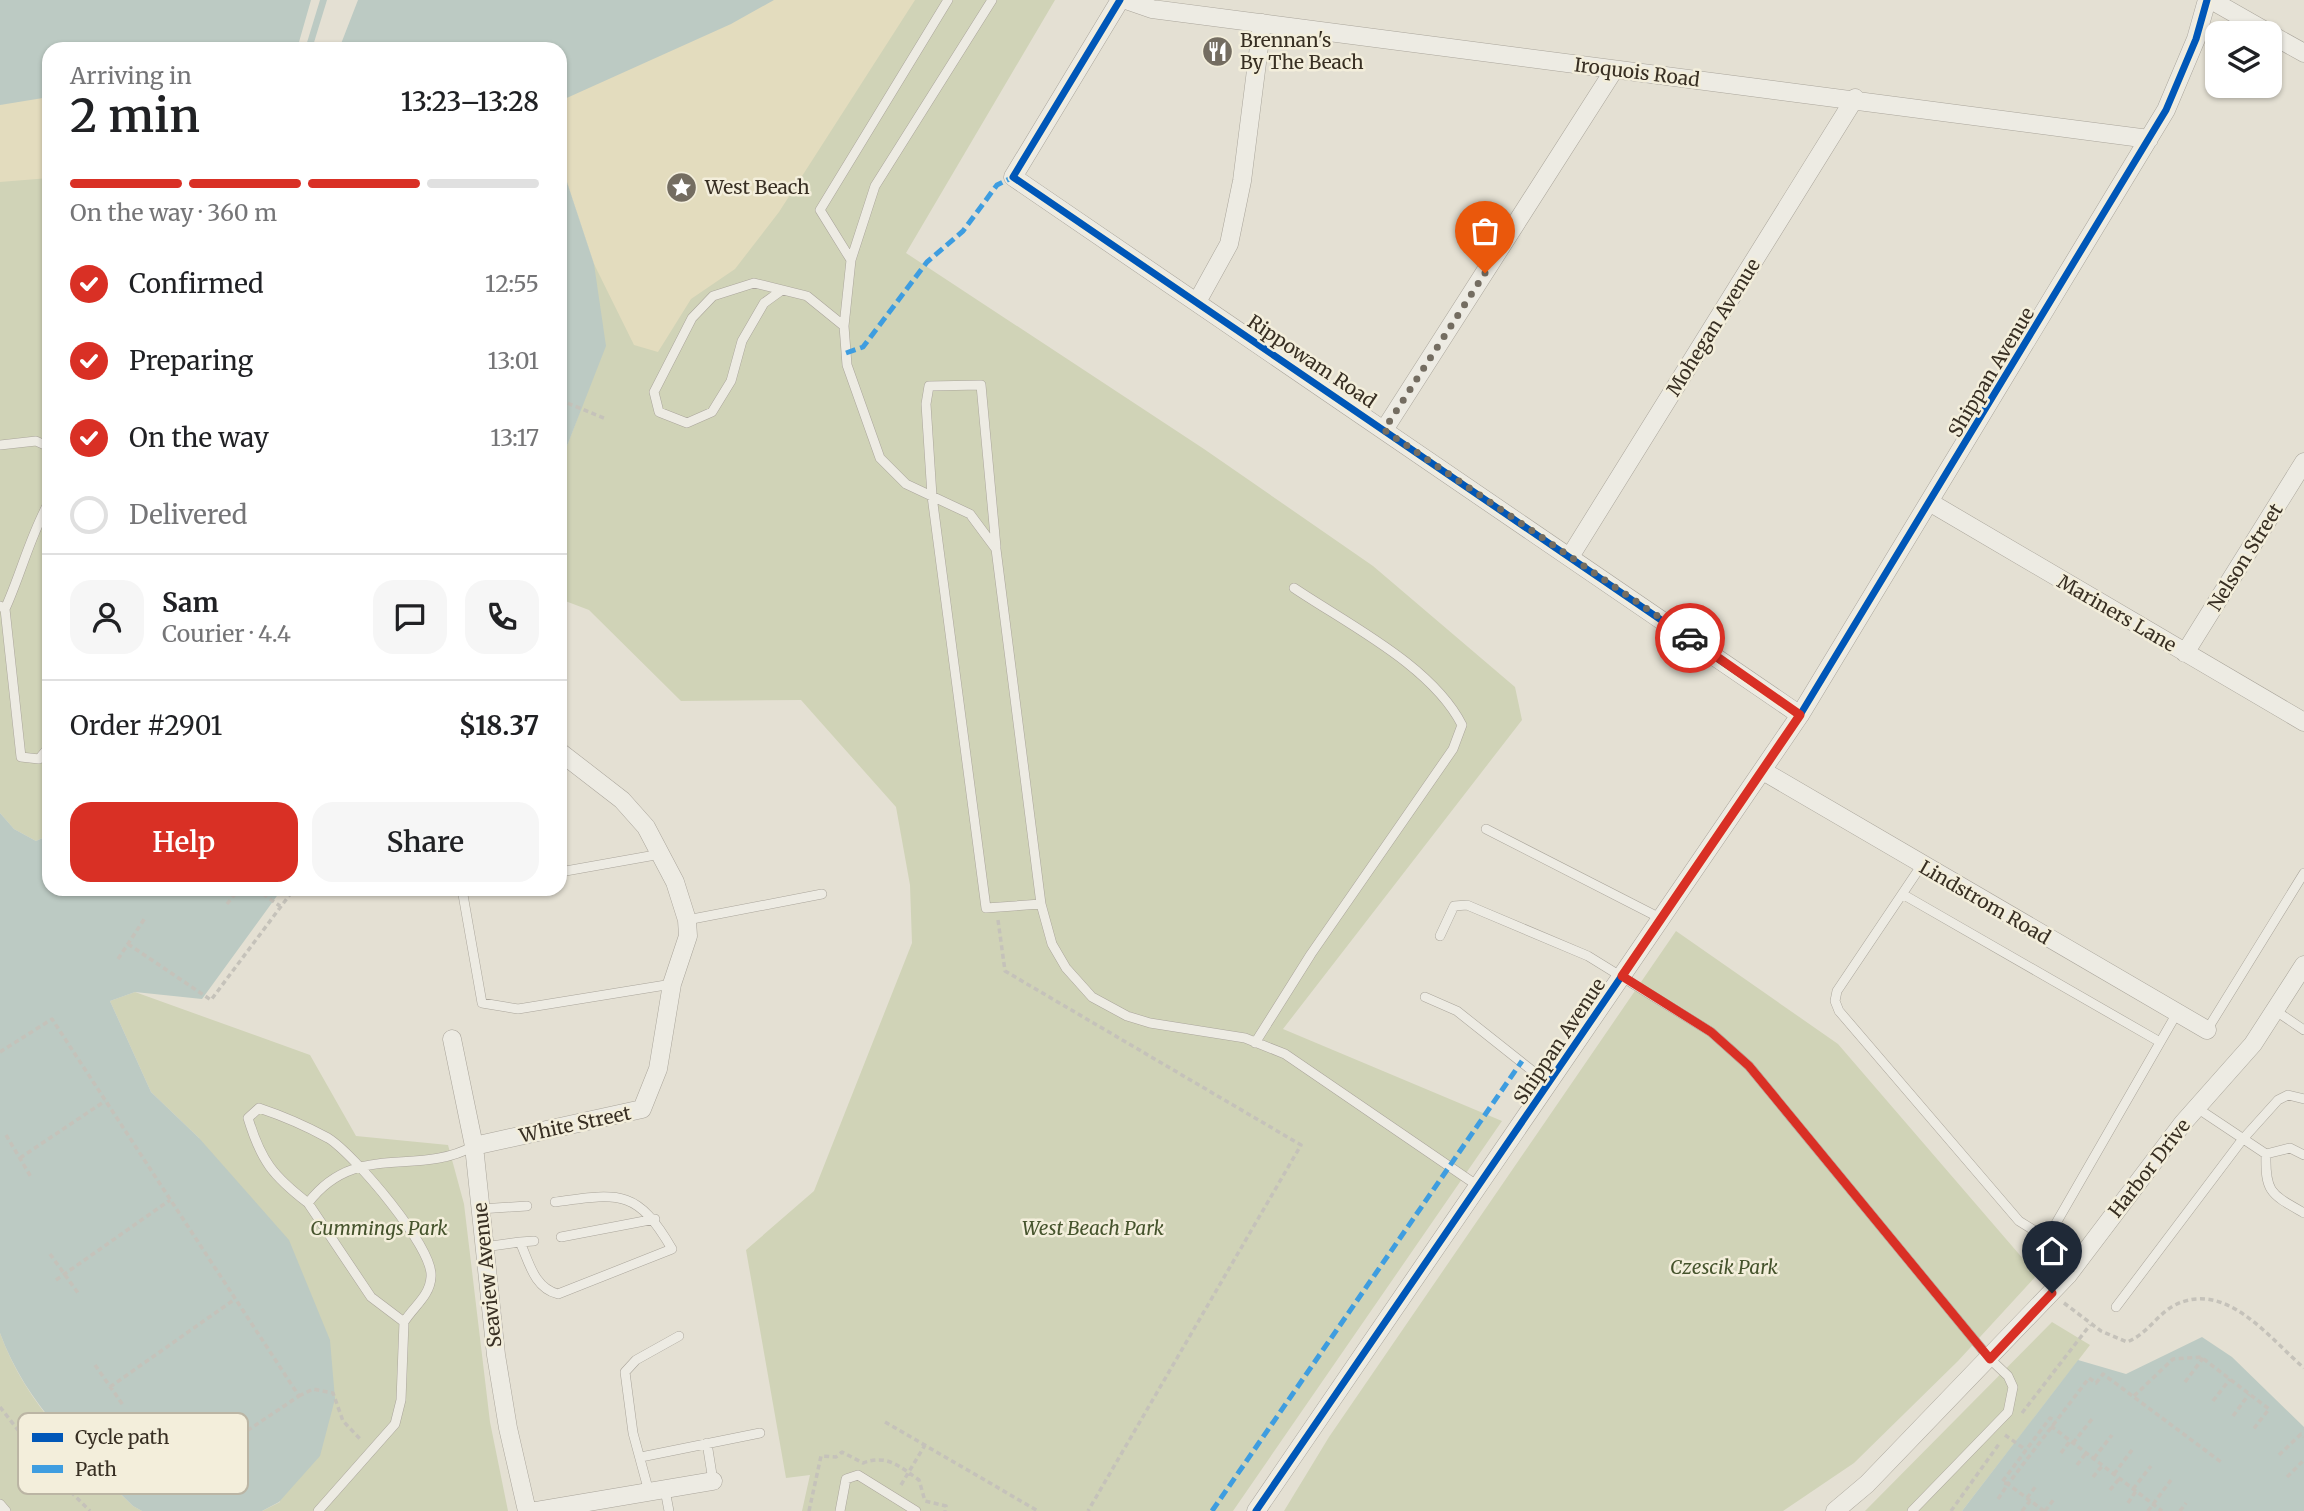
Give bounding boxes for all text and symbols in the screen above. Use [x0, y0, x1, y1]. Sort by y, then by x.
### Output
map controls [2205, 21, 2282, 98]
button: layers [2205, 21, 2282, 98]
place label: Brennan's By The Beach [1240, 28, 1364, 74]
restaurant icon: Brennan's By The Beach [1200, 34, 1234, 68]
street label: Iroquois Road [1573, 52, 1701, 92]
text: Arriving in [70, 61, 192, 90]
text: 13:23–13:28 [401, 85, 539, 118]
text: 2 min [70, 87, 200, 145]
place icon: West Beach [665, 170, 699, 204]
place label: West Beach [704, 175, 810, 199]
text: On the way · 360 m [70, 198, 277, 227]
pin [1455, 201, 1515, 273]
icon: bag [1466, 212, 1504, 250]
street label: Mohegan Avenue [1661, 254, 1765, 400]
icon: check [70, 265, 108, 303]
text: Confirmed [129, 267, 264, 300]
text: 12:55 [485, 269, 539, 298]
street label: Shippan Avenue [1943, 303, 2039, 441]
street label: Rippowam Road [1243, 309, 1381, 413]
icon: check [70, 342, 108, 380]
text: Preparing [129, 344, 253, 377]
text: 13:01 [488, 346, 539, 375]
icon: check [70, 419, 108, 457]
text: On the way [129, 421, 269, 454]
text: 13:17 [490, 423, 539, 452]
text: Delivered [129, 498, 248, 531]
street label: Nelson Street [2202, 498, 2288, 615]
street label: Mariners Lane [2053, 569, 2181, 657]
button: person [70, 580, 144, 654]
button: chat [373, 580, 447, 654]
button: phone [465, 580, 539, 654]
text: Sam [162, 586, 219, 619]
courier [1655, 603, 1725, 673]
text: Courier · 4.4 [162, 619, 291, 648]
icon: car [1671, 619, 1709, 657]
text: Order #2901 [70, 709, 222, 742]
text: $18.37 [459, 709, 539, 742]
button: Help [70, 802, 298, 882]
button: Share [312, 802, 539, 882]
street label: Lindstrom Road [1915, 855, 2055, 949]
street label: Shippan Avenue [1508, 973, 1610, 1109]
street label: White Street [516, 1100, 634, 1148]
street label: Harbor Drive [2103, 1114, 2195, 1222]
street label: Seaview Avenue [467, 1201, 507, 1349]
park label: Cummings Park [310, 1216, 448, 1240]
park label: West Beach Park [1022, 1216, 1165, 1240]
pin [2022, 1221, 2082, 1293]
icon: home [2033, 1232, 2071, 1270]
park label: Czescik Park [1670, 1255, 1778, 1279]
legend [18, 1413, 248, 1494]
text: Cycle path [75, 1425, 170, 1449]
text: Path [75, 1457, 117, 1481]

